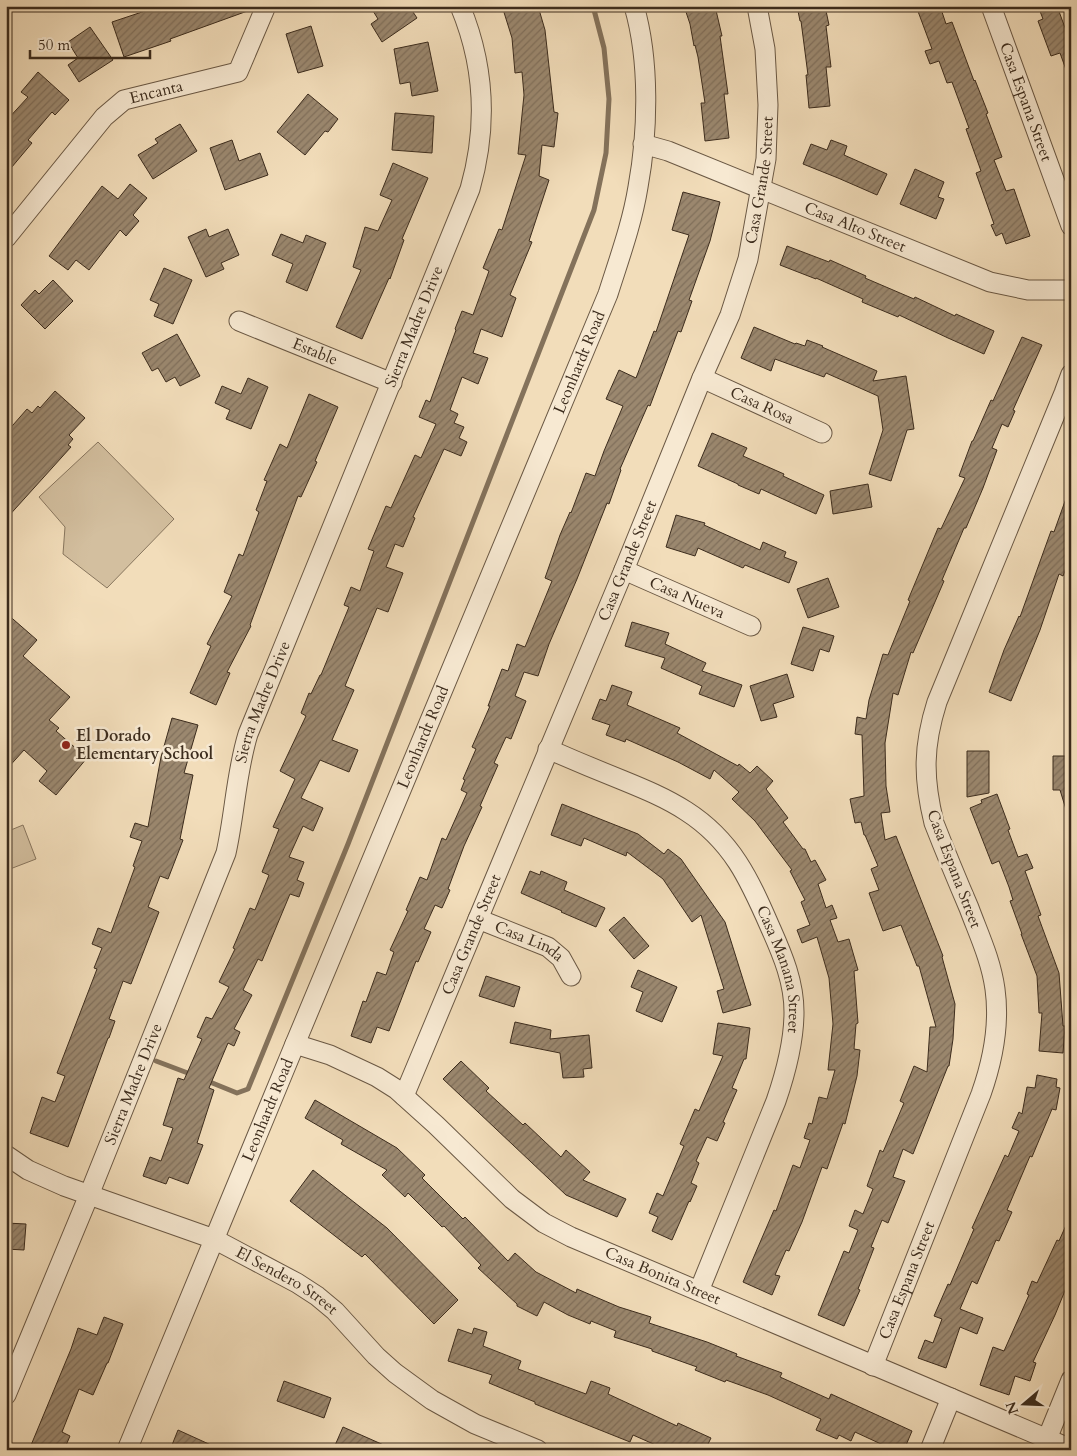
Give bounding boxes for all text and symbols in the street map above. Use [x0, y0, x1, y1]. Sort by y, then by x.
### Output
scale bar [30, 28, 150, 60]
text: 50 m [38, 35, 70, 55]
street label: Casa Espana Street [994, 39, 1058, 164]
street label: Encanta [127, 75, 185, 109]
street label: Casa Grande Street [740, 116, 779, 246]
street label: Casa Alto Street [801, 197, 909, 258]
street label: Sierra Madre Drive [379, 263, 449, 391]
street label: Leonhardt Road [548, 307, 611, 417]
street label: Estable [289, 333, 341, 371]
street label: Casa Rosa [727, 381, 797, 430]
street label: Casa Grande Street [593, 497, 662, 625]
street label: Casa Nueva [646, 572, 728, 624]
street label: Sierra Madre Drive [230, 638, 296, 765]
street label: Leonhardt Road [392, 682, 454, 792]
place label: El Dorado Elementary School [76, 725, 214, 765]
marker: El Dorado Elementary School [60, 739, 72, 751]
street label: Casa Espana Street [921, 807, 987, 931]
street label: Casa Grande Street [437, 871, 507, 998]
street label: Casa Manana Street [751, 902, 805, 1034]
street label: Casa Linda [491, 916, 569, 967]
street label: Sierra Madre Drive [99, 1020, 168, 1148]
street label: Leonhardt Road [237, 1055, 299, 1165]
street label: Casa Espana Street [874, 1218, 940, 1343]
street label: El Sendero Street [232, 1241, 342, 1320]
street label: Casa Bonita Street [602, 1242, 724, 1310]
north arrow [1000, 1378, 1050, 1428]
text: N [1001, 1399, 1023, 1417]

